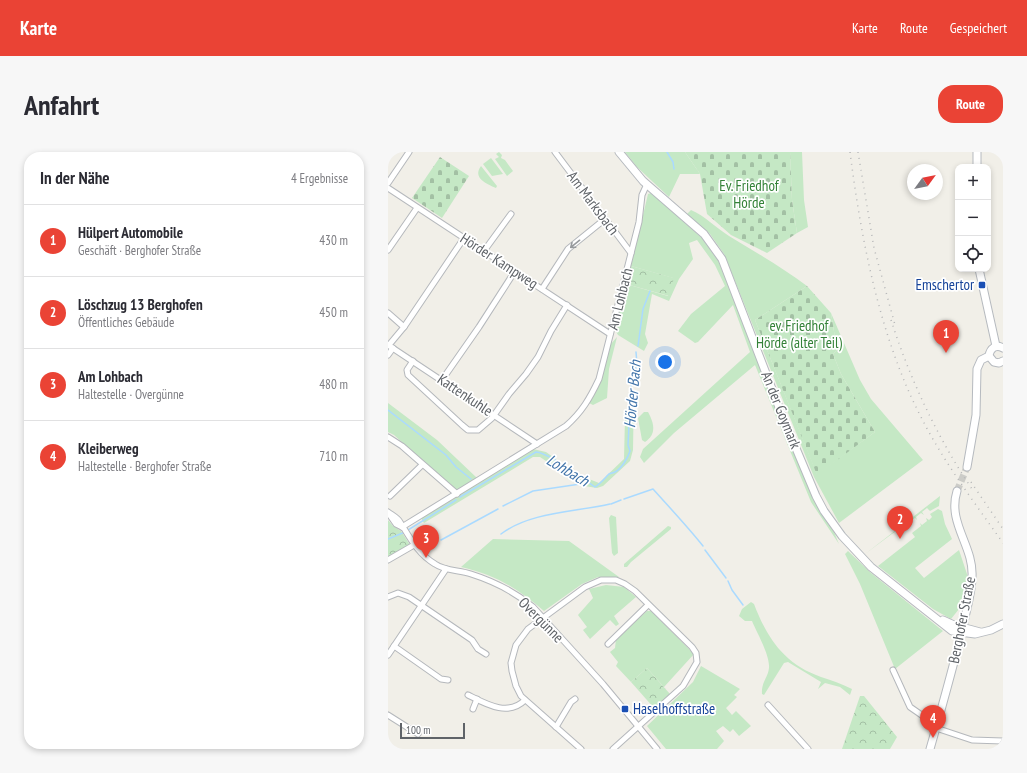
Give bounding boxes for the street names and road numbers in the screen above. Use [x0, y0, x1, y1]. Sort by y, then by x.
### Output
street label: Am Marksbach [563, 167, 624, 238]
street label: Hörder Kampweg [457, 228, 542, 293]
street label: Am Lohbach [603, 266, 636, 332]
street label: An der Goymark [757, 368, 806, 451]
street label: Kattenkuhle [434, 369, 497, 420]
street label: Berghofer Straße [944, 575, 979, 665]
street label: Overgünne [515, 593, 568, 646]

